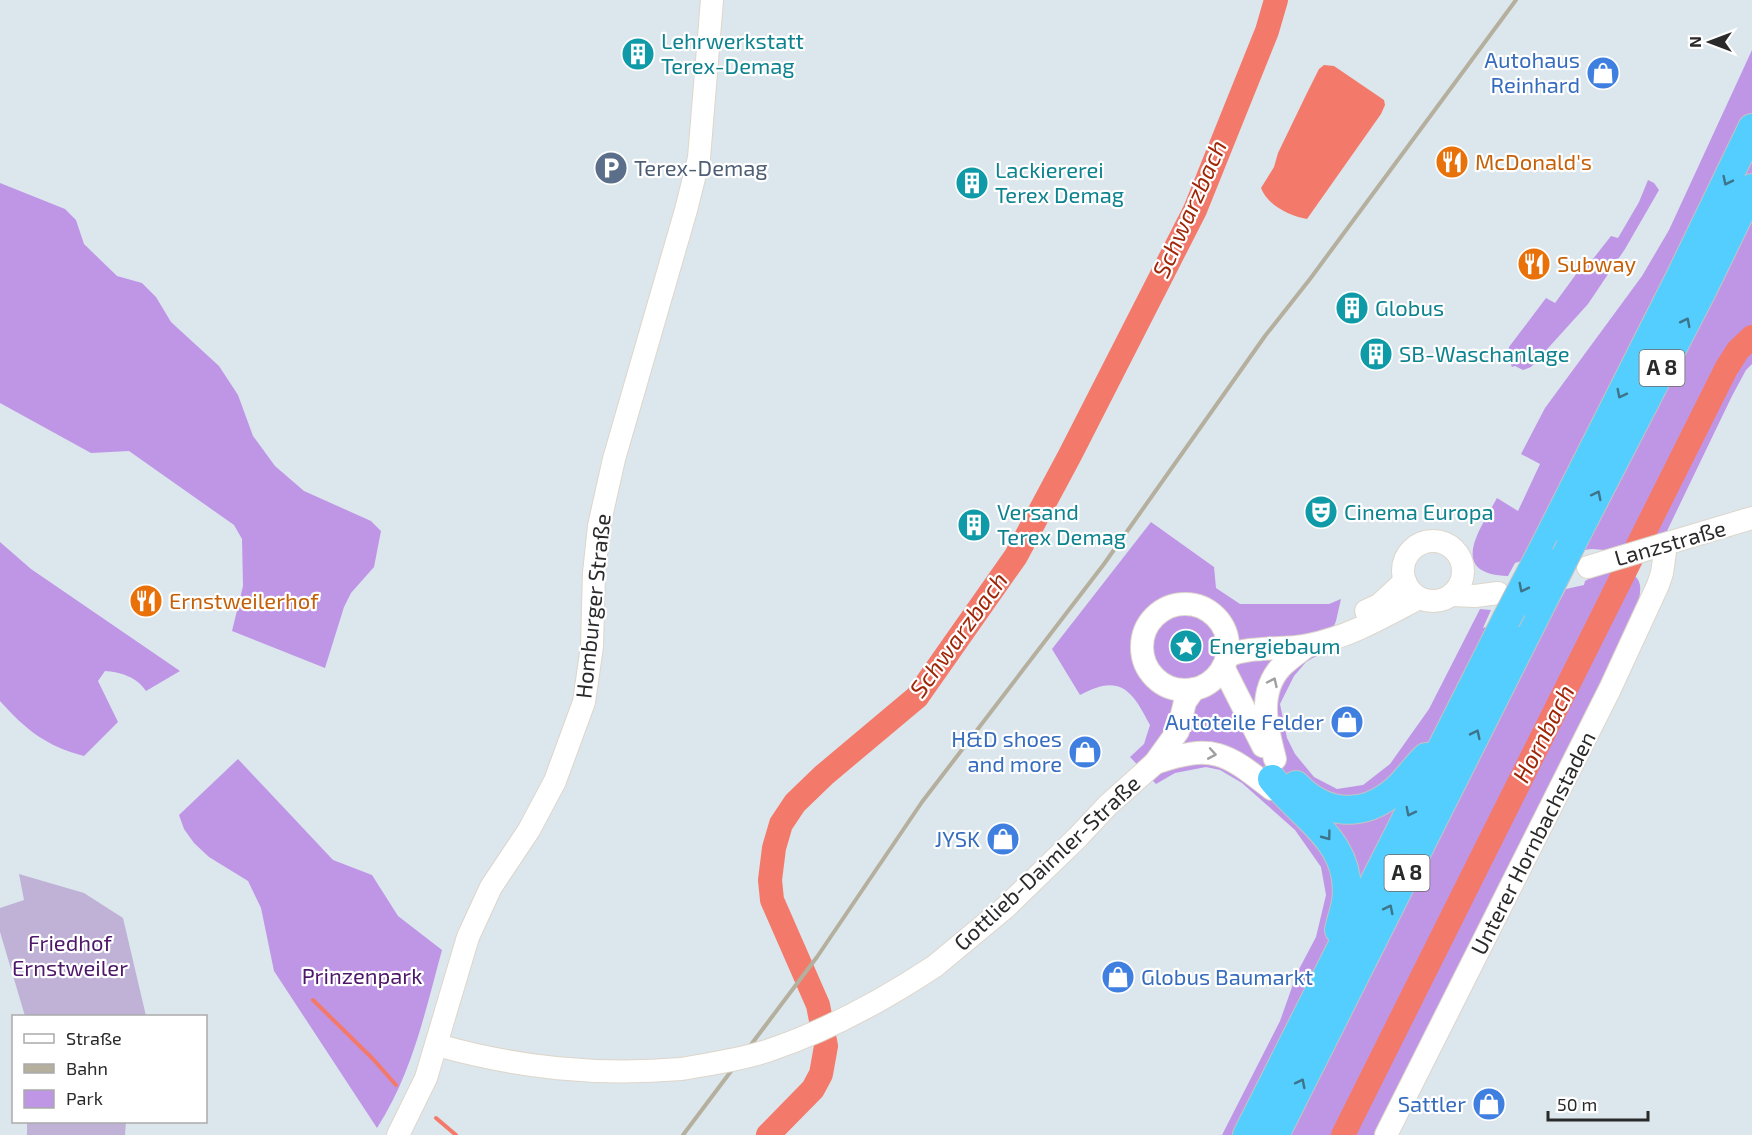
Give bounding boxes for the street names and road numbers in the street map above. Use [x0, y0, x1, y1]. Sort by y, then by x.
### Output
road number: A 8 [1640, 350, 1684, 386]
street label: Homburger Straße [569, 512, 615, 700]
street label: Lanzstraße [1611, 514, 1728, 570]
street label: Unterer Hornbachstaden [1464, 727, 1600, 959]
street label: Gottlieb-Daimler-Straße [948, 769, 1145, 955]
road number: A 8 [1384, 855, 1430, 891]

